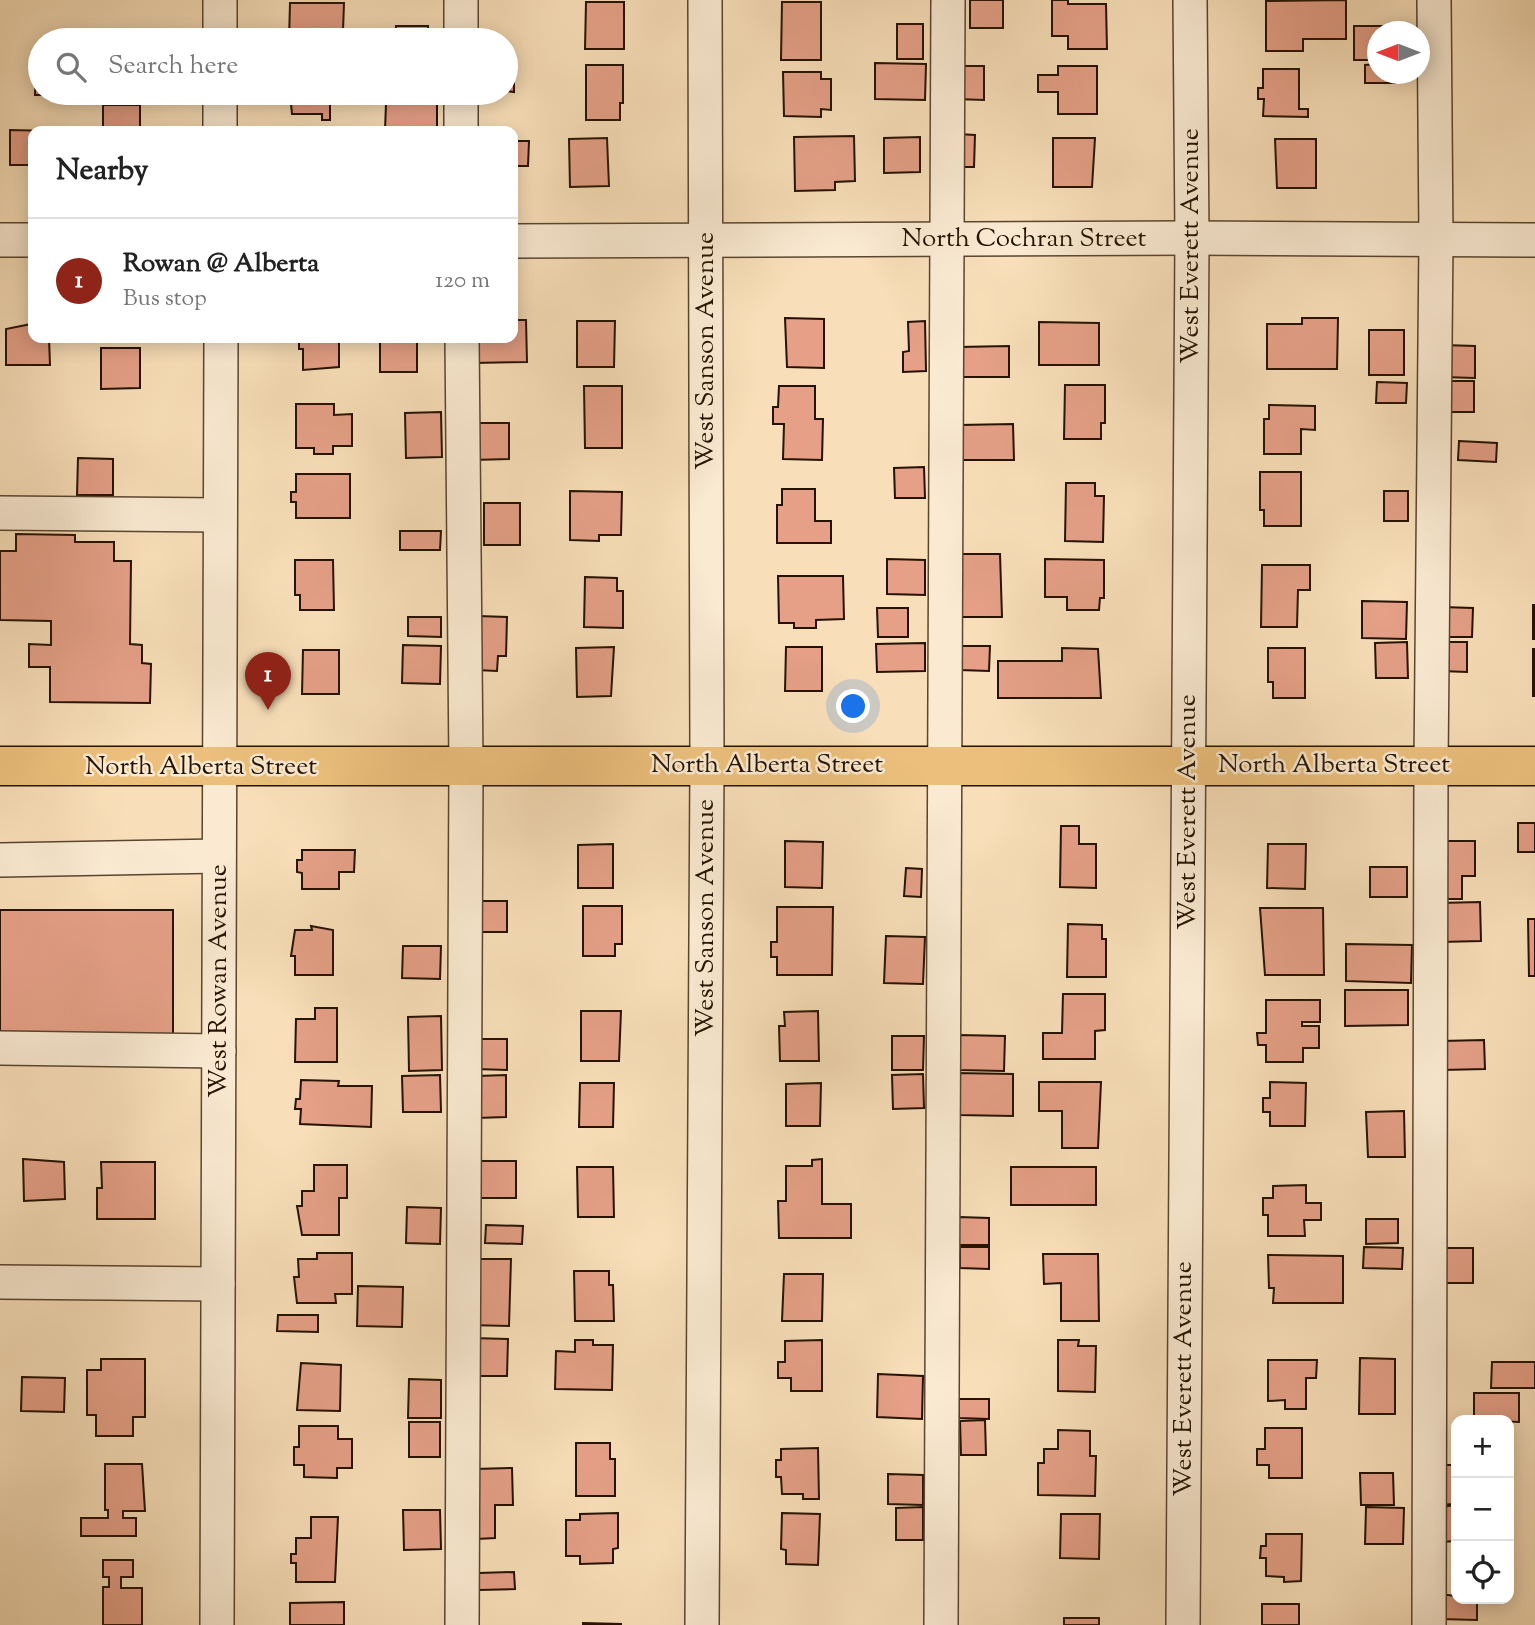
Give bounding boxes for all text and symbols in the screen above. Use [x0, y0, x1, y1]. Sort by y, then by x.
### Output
north arrow [1367, 21, 1430, 84]
search box [28, 28, 518, 105]
icon: search [52, 48, 90, 86]
text: Search here [108, 48, 238, 85]
street label: West Everett Avenue [1173, 128, 1210, 364]
text: Nearby [56, 150, 148, 193]
street label: North Cochran Street [902, 221, 1147, 258]
street label: West Sanson Avenue [688, 232, 725, 470]
text: Rowan @ Alberta [123, 246, 319, 283]
text: 1 [75, 265, 83, 298]
text: 120 m [435, 265, 490, 298]
text: Bus stop [123, 283, 207, 316]
pin: 1 [245, 652, 291, 710]
your location [836, 689, 870, 723]
street label: West Everett Avenue [1170, 694, 1207, 930]
street label: North Alberta Street [651, 747, 883, 784]
street label: North Alberta Street [1218, 747, 1450, 784]
street label: North Alberta Street [85, 749, 317, 786]
street label: West Sanson Avenue [688, 799, 725, 1037]
street label: West Rowan Avenue [201, 864, 238, 1098]
street label: West Everett Avenue [1166, 1261, 1203, 1497]
map controls [1451, 1415, 1514, 1604]
button: + [1451, 1415, 1514, 1478]
button: − [1451, 1478, 1514, 1541]
button: locate [1451, 1541, 1514, 1604]

